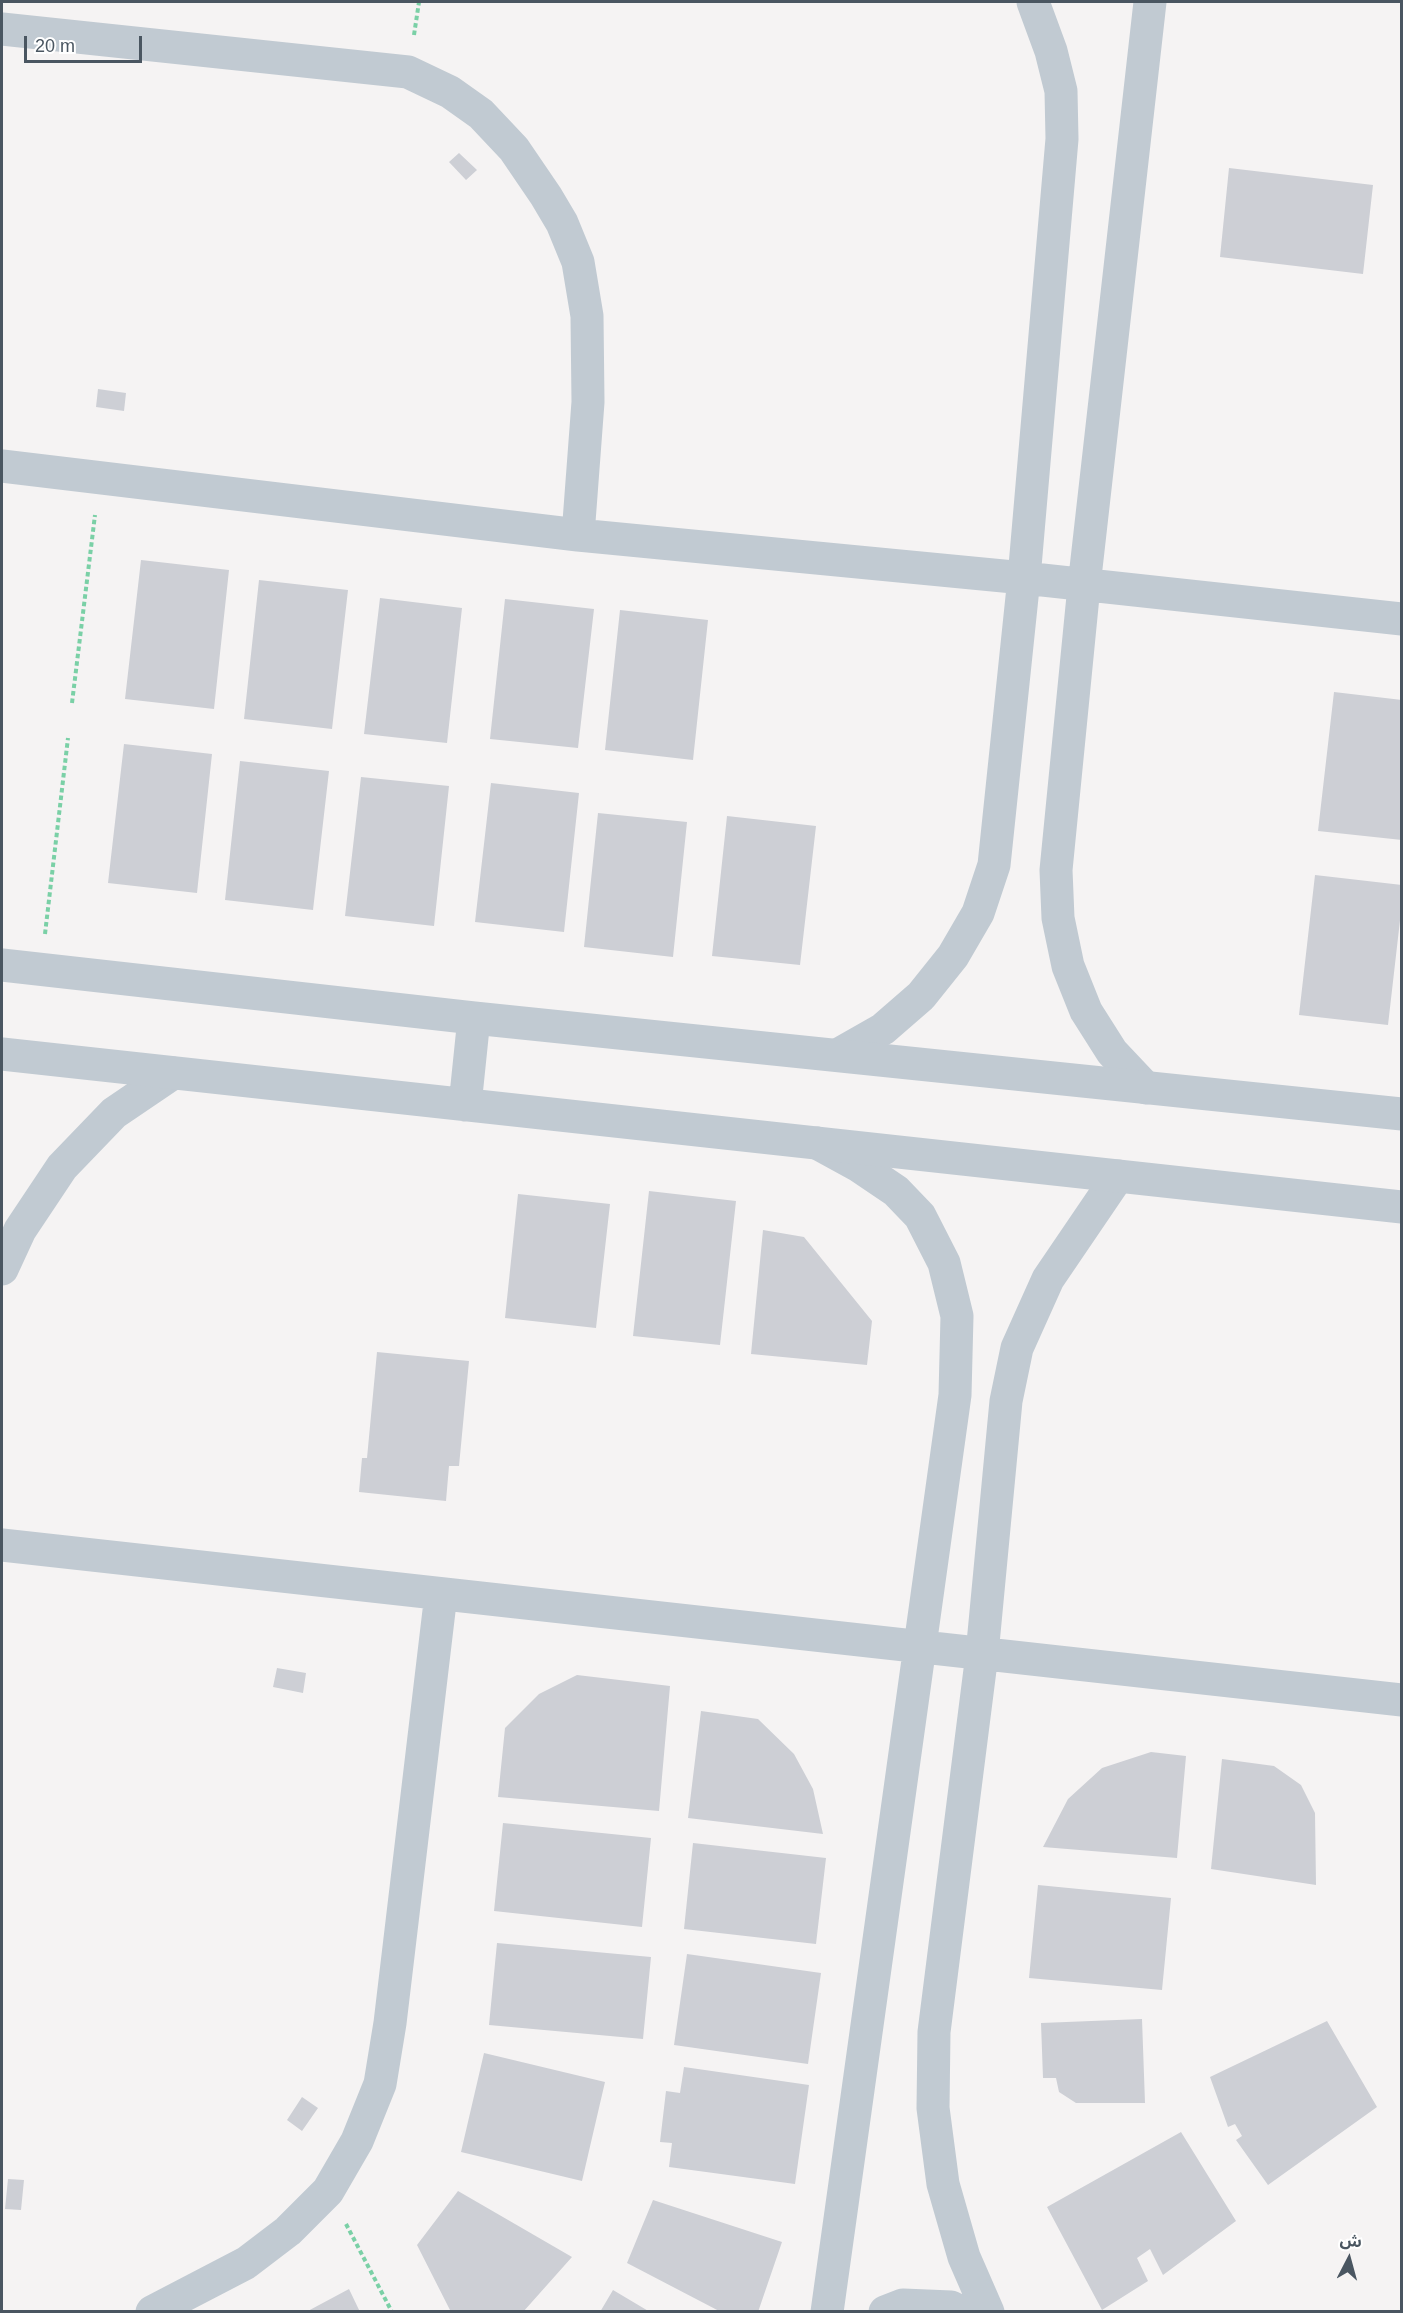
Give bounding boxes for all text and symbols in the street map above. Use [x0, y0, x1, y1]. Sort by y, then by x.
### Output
scale bar [27, 24, 146, 62]
text: 20 m [35, 36, 75, 56]
north arrow [1319, 2229, 1379, 2289]
text: ش [1339, 2231, 1363, 2250]

